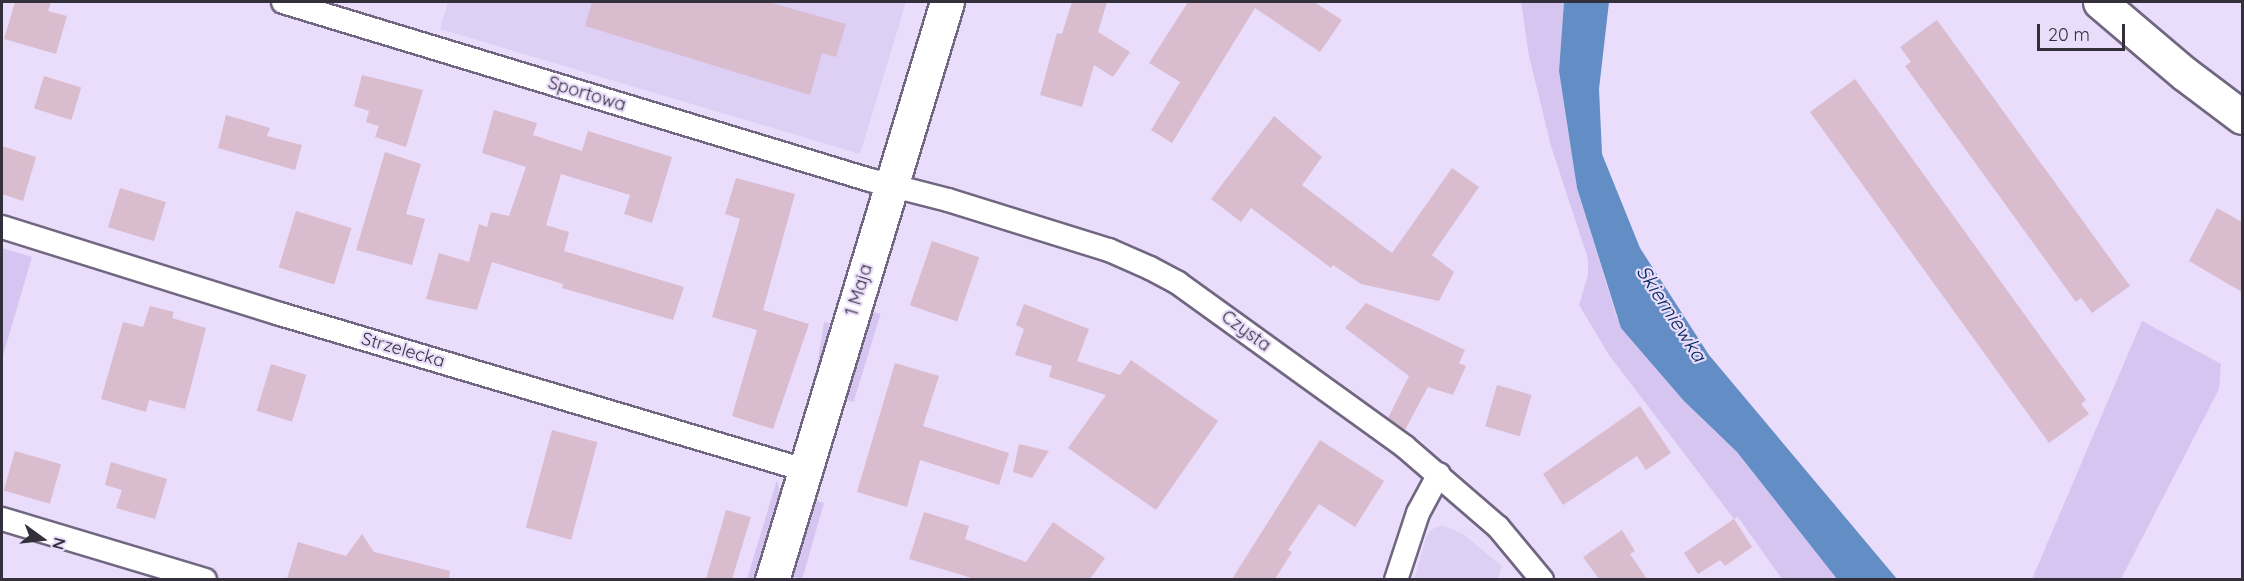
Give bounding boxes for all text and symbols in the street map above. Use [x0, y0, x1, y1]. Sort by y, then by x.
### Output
scale bar [2040, 12, 2128, 50]
text: 20 m [2048, 23, 2090, 46]
street label: Sportowa [545, 72, 629, 116]
water label: Skierniewka [1632, 260, 1712, 366]
street label: 1 Maja [841, 261, 877, 319]
street label: Czysta [1217, 306, 1275, 356]
street label: Strzelecka [359, 328, 447, 372]
north arrow [12, 509, 72, 569]
text: N [48, 535, 71, 552]

